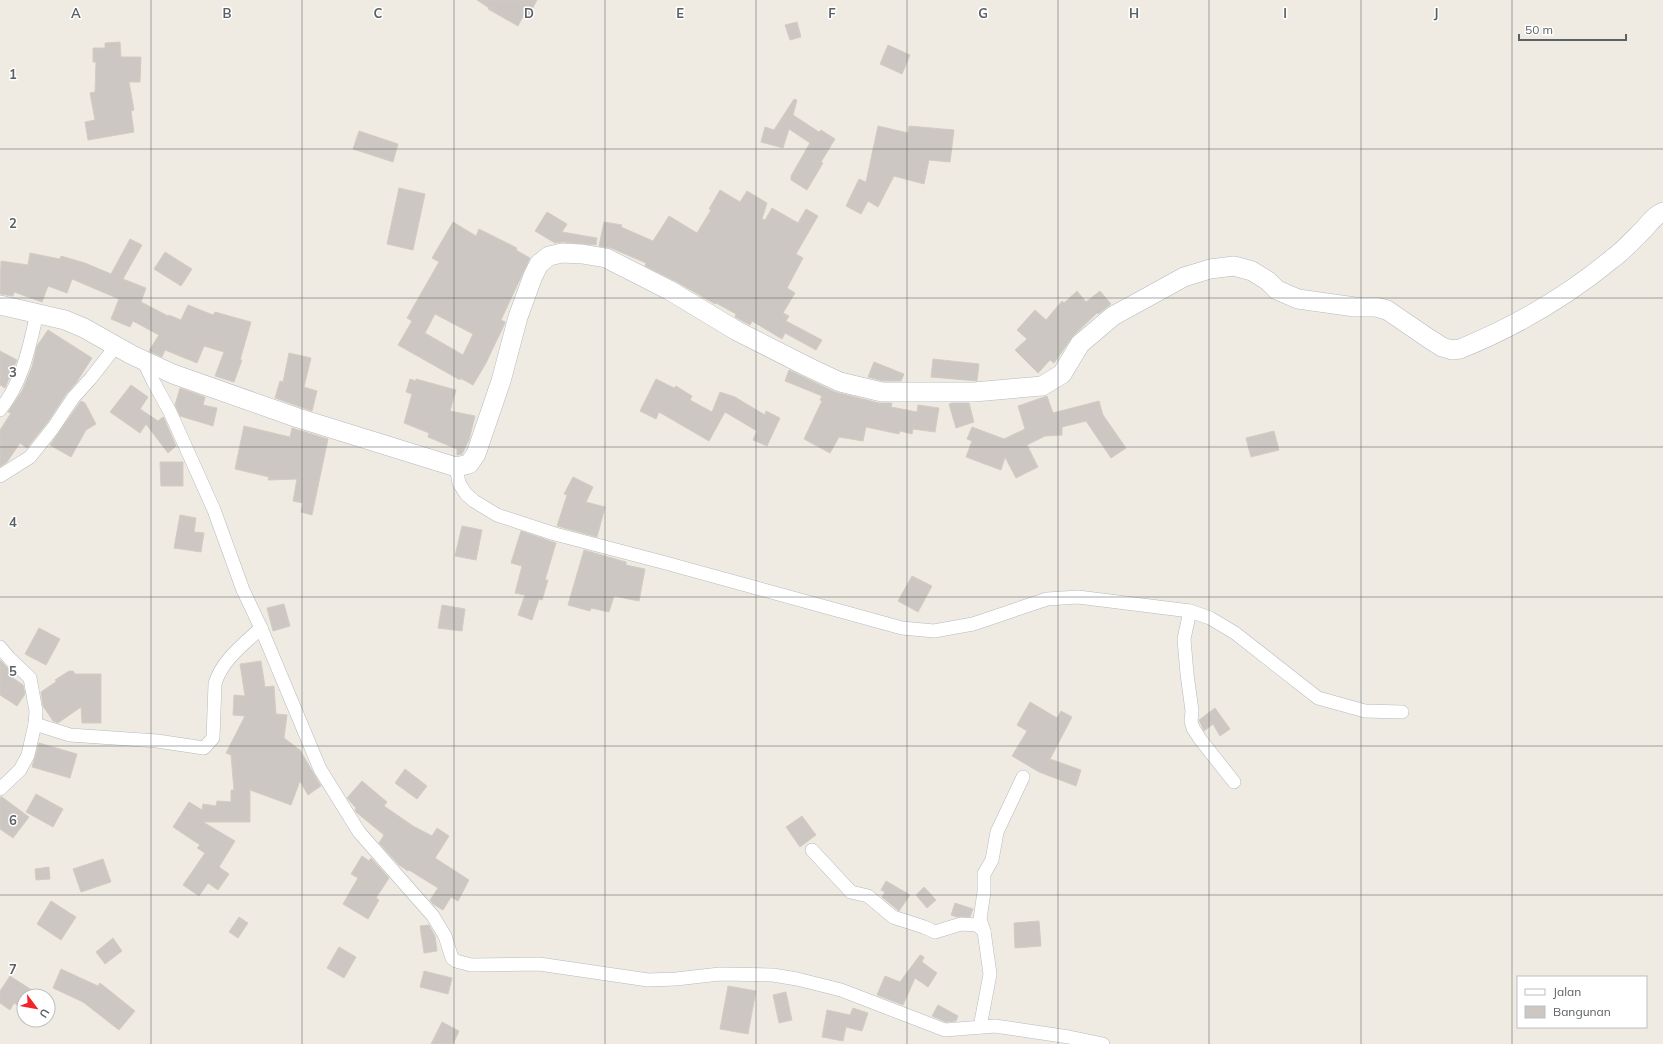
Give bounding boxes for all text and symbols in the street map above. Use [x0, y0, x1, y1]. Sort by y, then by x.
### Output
text: A [71, 5, 81, 21]
text: B [223, 5, 232, 21]
text: C [374, 5, 383, 21]
text: D [524, 5, 534, 21]
text: E [676, 5, 684, 21]
text: F [828, 5, 836, 21]
text: G [978, 5, 988, 21]
text: H [1129, 5, 1139, 21]
text: I [1283, 5, 1287, 21]
text: J [1434, 5, 1438, 21]
scale bar [1519, 16, 1626, 42]
text: 50 m [1525, 22, 1553, 37]
text: 1 [9, 66, 17, 82]
text: 2 [9, 215, 17, 231]
text: 3 [9, 364, 17, 380]
text: 4 [9, 514, 17, 530]
text: 5 [9, 663, 17, 679]
text: 6 [9, 812, 17, 828]
text: 7 [9, 961, 17, 977]
legend [1517, 976, 1647, 1028]
text: Jalan [1553, 984, 1581, 999]
north arrow [16, 988, 56, 1028]
text: Bangunan [1553, 1004, 1611, 1019]
text: U [36, 1006, 53, 1020]

